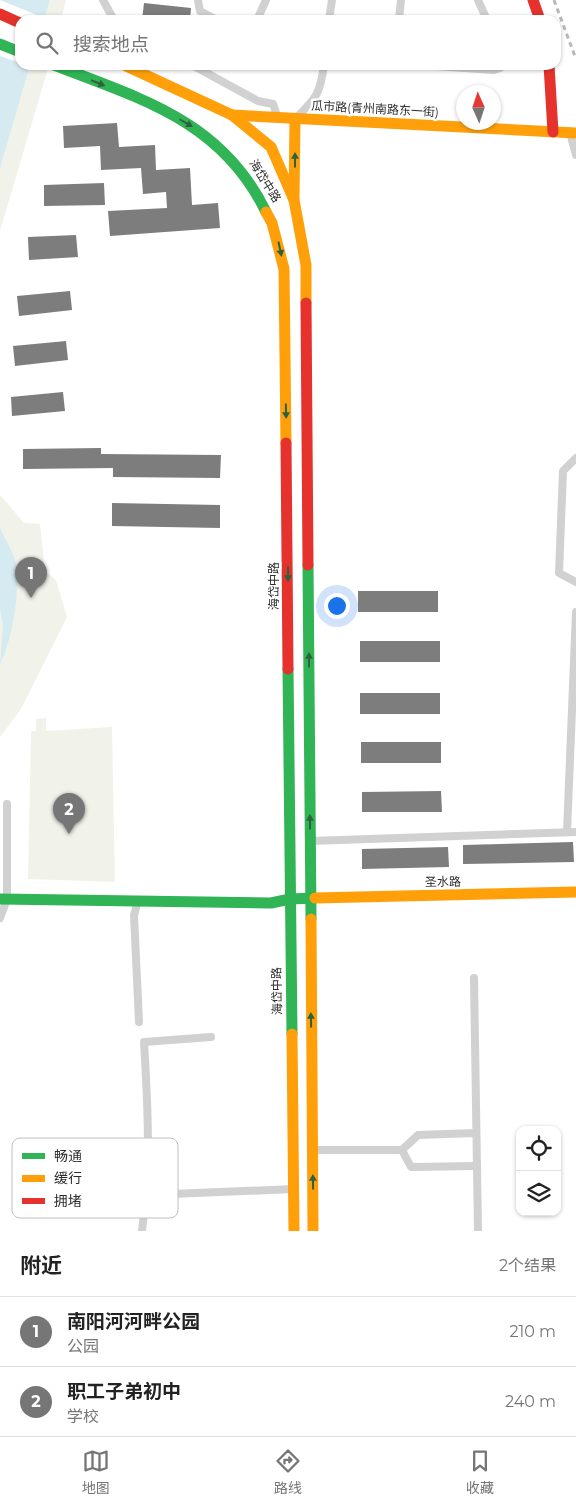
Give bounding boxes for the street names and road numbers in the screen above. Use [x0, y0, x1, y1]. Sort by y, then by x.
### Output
street label: 瓜市路(青州南路东一街) [311, 98, 439, 119]
street label: 海岱中路 [246, 156, 285, 205]
street label: 海岱中路 [266, 562, 281, 610]
street label: 圣水路 [425, 874, 461, 889]
street label: 海岱中路 [269, 967, 284, 1015]

